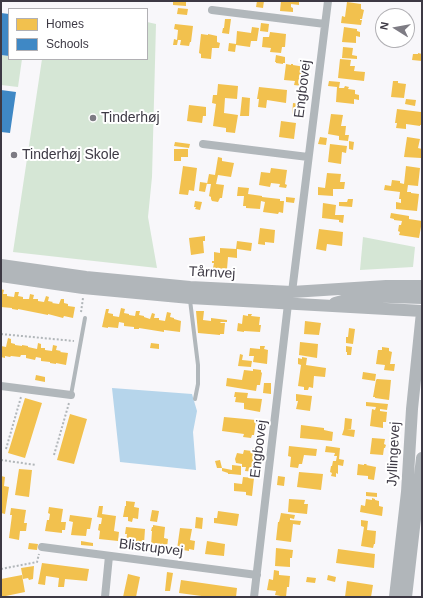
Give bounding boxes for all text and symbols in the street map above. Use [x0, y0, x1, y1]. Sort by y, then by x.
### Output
legend [8, 8, 148, 60]
north arrow [375, 8, 415, 48]
text: Homes [46, 17, 84, 31]
text: N [378, 21, 391, 31]
text: Schools [46, 37, 89, 51]
street label: Engbovej [291, 59, 315, 119]
place label: Tinderhøj [101, 110, 160, 126]
marker: Tinderhøj [88, 113, 98, 123]
place label: Tinderhøj Skole [22, 147, 120, 163]
marker: Tinderhøj Skole [9, 150, 19, 160]
street label: Tårnvej [188, 263, 236, 283]
street label: Engbovej [247, 419, 271, 479]
street label: Jyllingevej [384, 421, 404, 487]
street label: Blistrupvej [118, 536, 184, 560]

